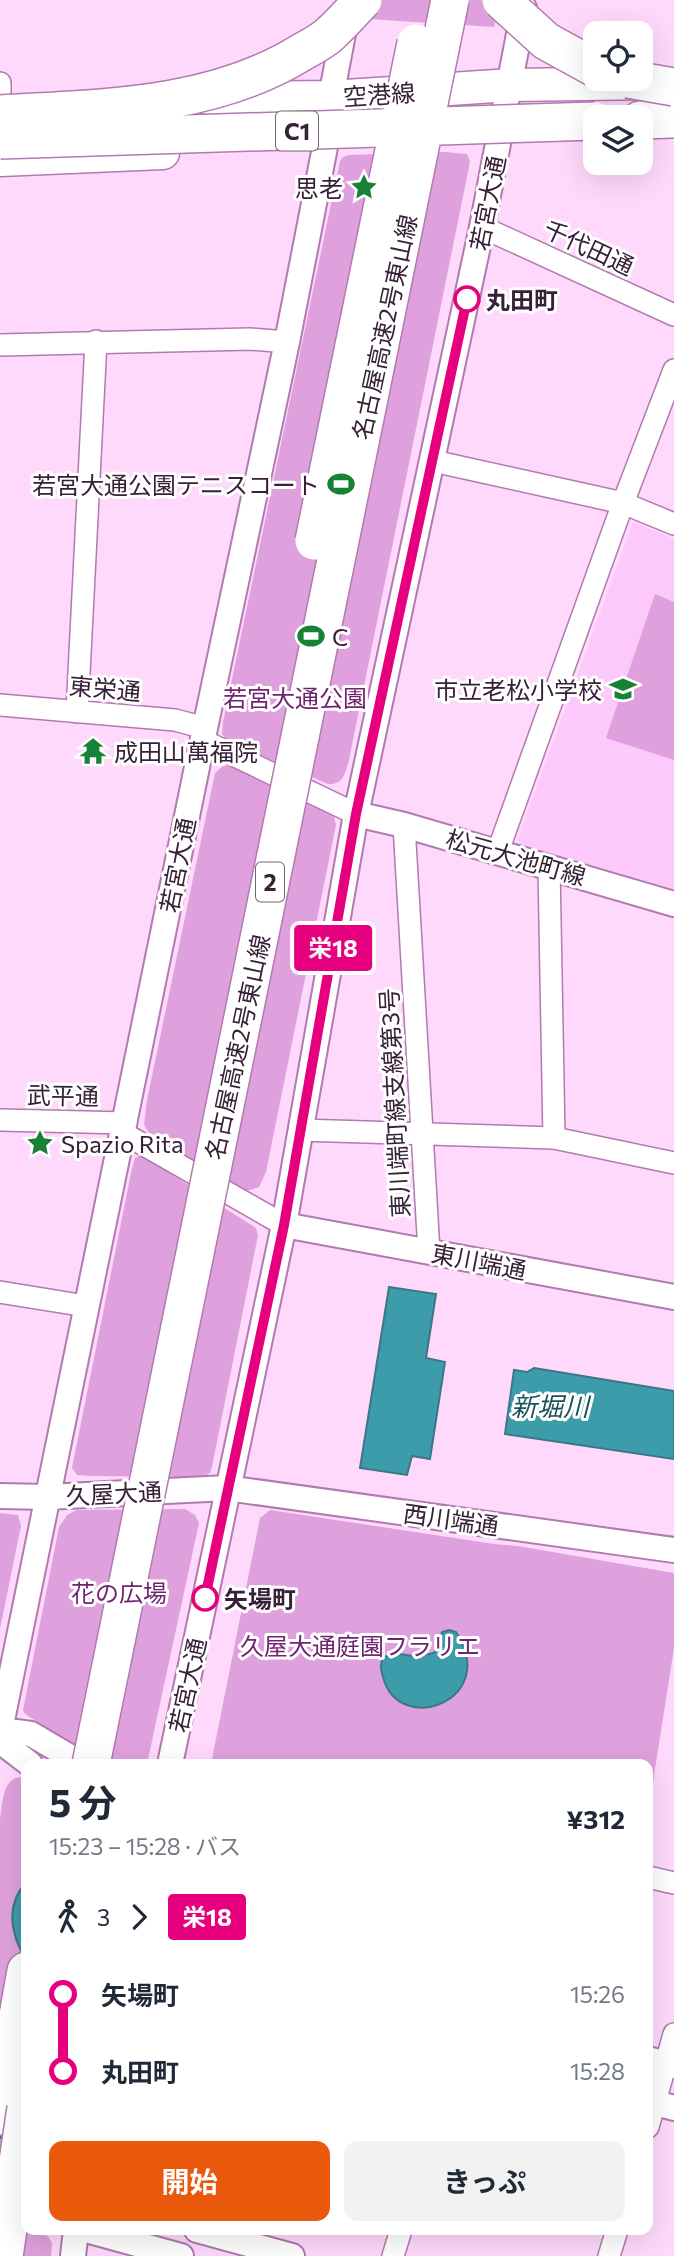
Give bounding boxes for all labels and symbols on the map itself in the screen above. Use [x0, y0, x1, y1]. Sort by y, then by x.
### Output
street label: 空港線 [342, 77, 416, 111]
road number: C1 [276, 112, 318, 150]
street label: 若宮大通 [464, 153, 510, 253]
place icon: 思老 [349, 172, 379, 202]
place label: 思老 [295, 173, 343, 202]
street label: 名古屋高速2号東山線 [346, 212, 422, 442]
street label: 千代田通 [539, 214, 639, 280]
place label: 丸田町 [486, 285, 558, 314]
marker: 丸田町 [454, 286, 480, 312]
sports icon: 若宮大通公園テニスコート [326, 469, 356, 499]
place label: 若宮大通公園テニスコート [32, 470, 320, 499]
sports icon: C [296, 621, 326, 651]
place label: C [332, 622, 348, 651]
street label: 東栄通 [68, 670, 142, 706]
school or university icon: 市立老松小学校 [608, 674, 638, 704]
place label: 市立老松小学校 [434, 675, 602, 704]
park label: 若宮大通公園 [223, 683, 367, 712]
temple icon: 成田山萬福院 [78, 736, 108, 766]
place label: 成田山萬福院 [114, 737, 258, 766]
street label: 若宮大通 [154, 815, 200, 915]
street label: 松元大池町線 [443, 823, 589, 891]
road number: 2 [256, 862, 284, 902]
line badge: 栄18 [293, 925, 373, 971]
street label: 名古屋高速2号東山線 [199, 932, 275, 1162]
street label: 東川端町線支線第3号 [374, 988, 414, 1218]
street label: 武平通 [27, 1080, 99, 1110]
place icon: Spazio Rita [25, 1128, 55, 1158]
place label: Spazio Rita [61, 1129, 184, 1158]
street label: 東川端通 [429, 1238, 529, 1284]
water label: 新堀川 [511, 1390, 592, 1421]
street label: 久屋大通 [65, 1476, 163, 1510]
street label: 西川端通 [401, 1498, 501, 1540]
park label: 花の広場 [71, 1578, 167, 1607]
place label: 矢場町 [224, 1584, 296, 1613]
marker: 矢場町 [192, 1585, 218, 1611]
park label: 久屋大通庭園フラリエ [240, 1631, 480, 1660]
street label: 若宮大通 [163, 1635, 211, 1735]

